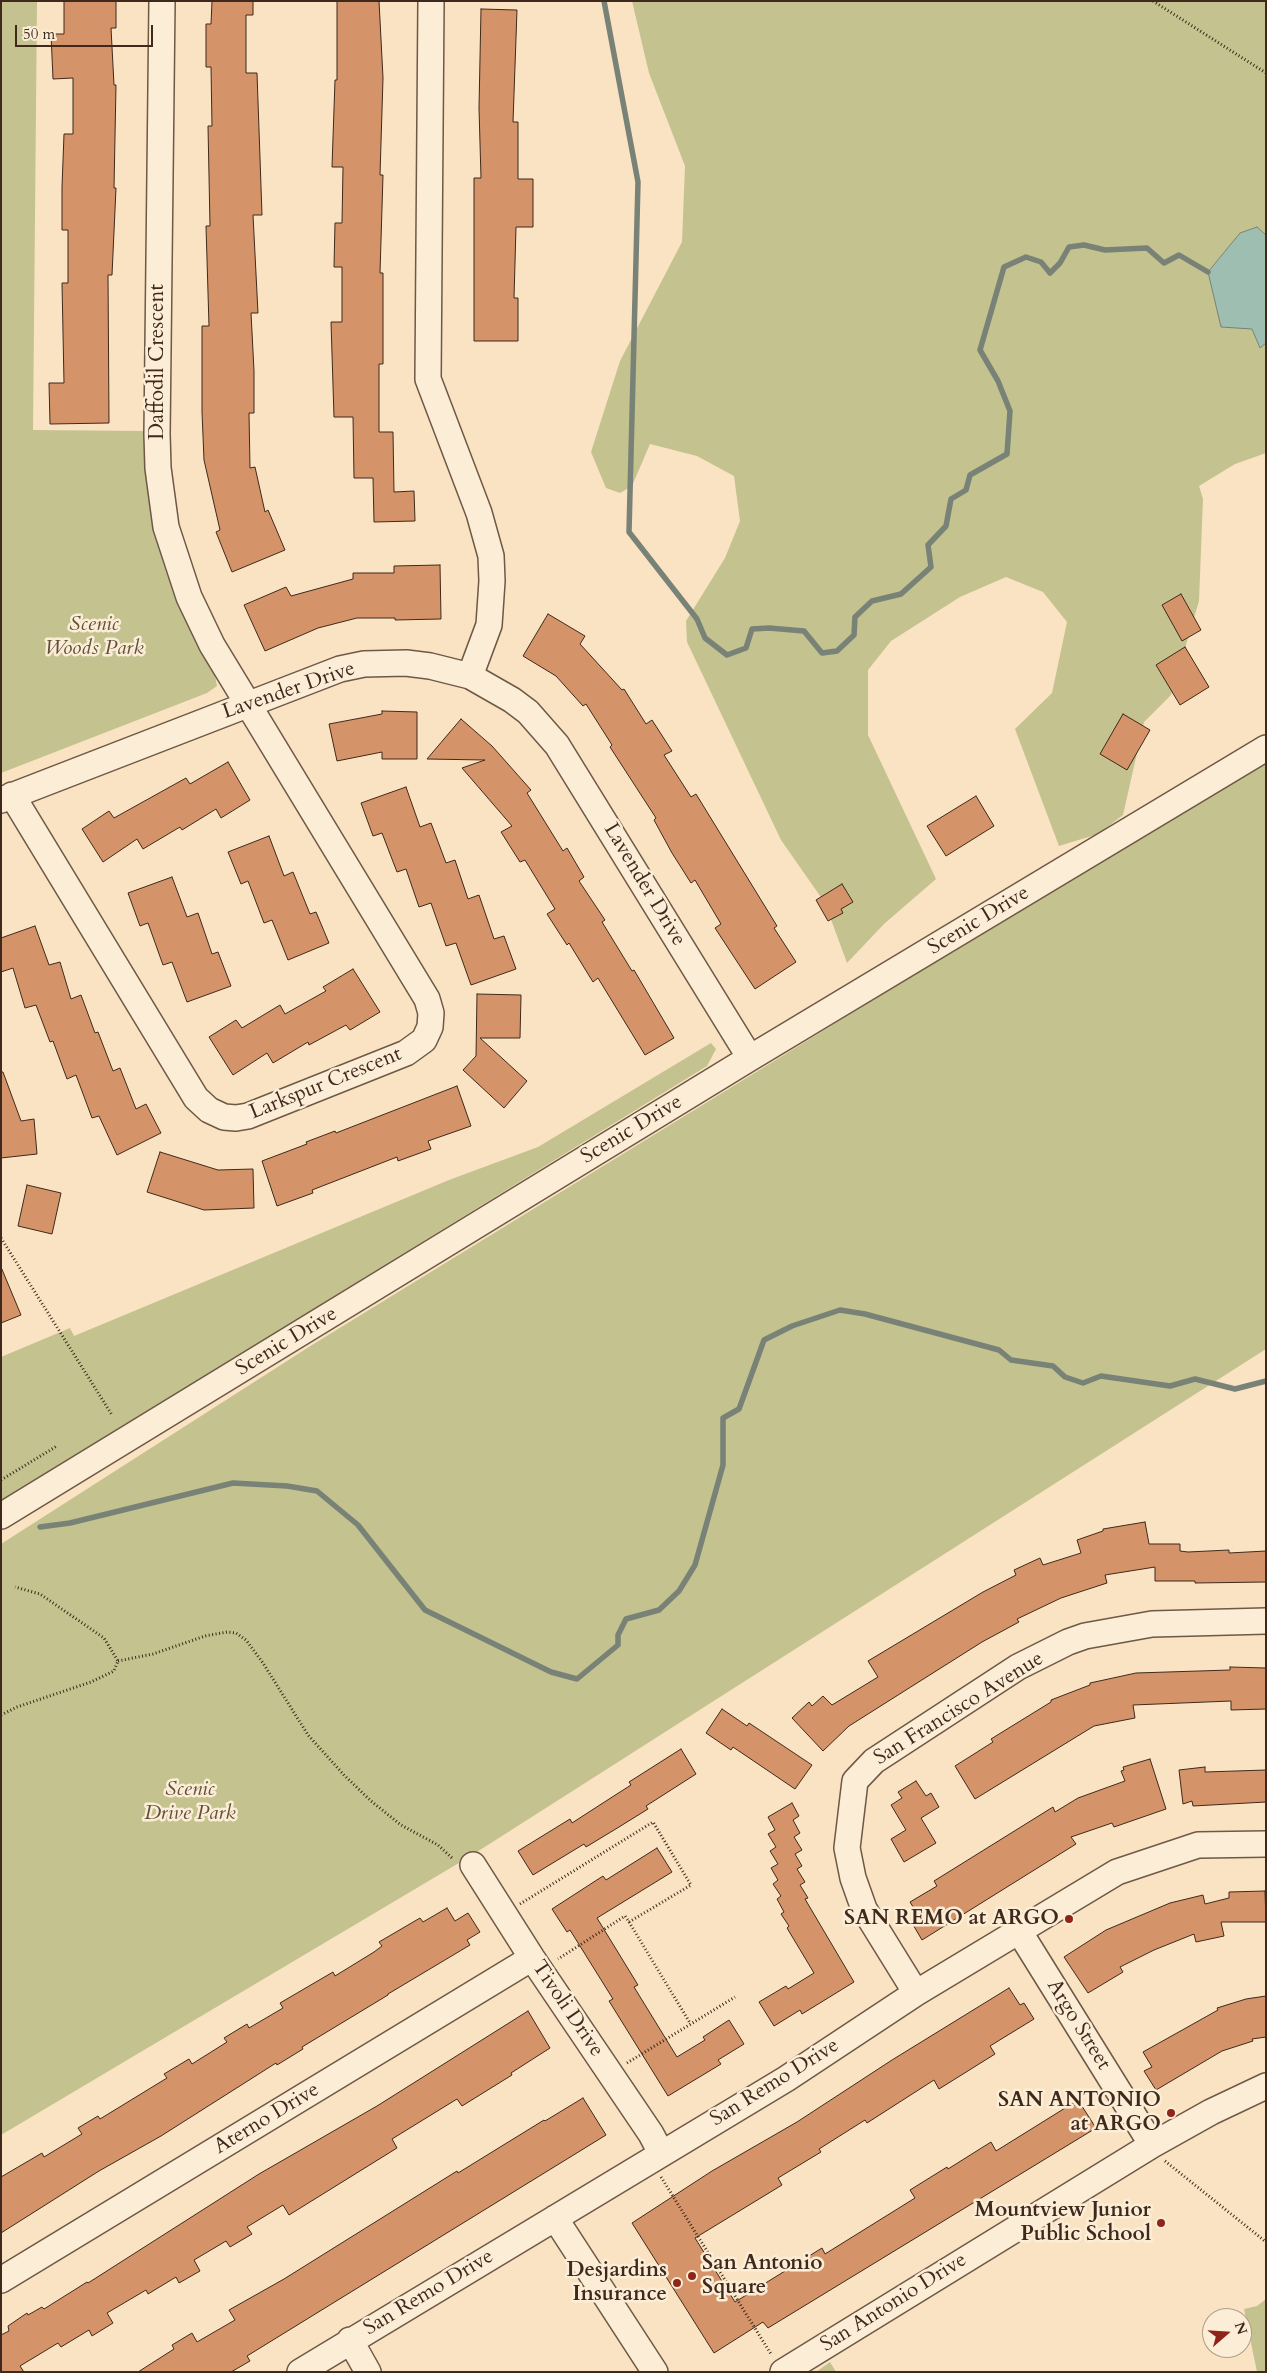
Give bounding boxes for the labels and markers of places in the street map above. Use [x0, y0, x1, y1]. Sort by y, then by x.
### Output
place label: SAN REMO at ARGO [844, 1906, 1059, 1932]
marker: SAN REMO at ARGO [1063, 1913, 1075, 1925]
place label: SAN ANTONIO at ARGO [998, 2088, 1161, 2138]
marker: SAN ANTONIO at ARGO [1165, 2107, 1177, 2119]
place label: Mountview Junior Public School [975, 2198, 1151, 2248]
marker: Mountview Junior Public School [1155, 2217, 1167, 2229]
place label: San Antonio Square [702, 2251, 822, 2301]
place label: Desjardins Insurance [567, 2258, 667, 2308]
marker: San Antonio Square [686, 2270, 698, 2282]
marker: Desjardins Insurance [671, 2277, 683, 2289]

